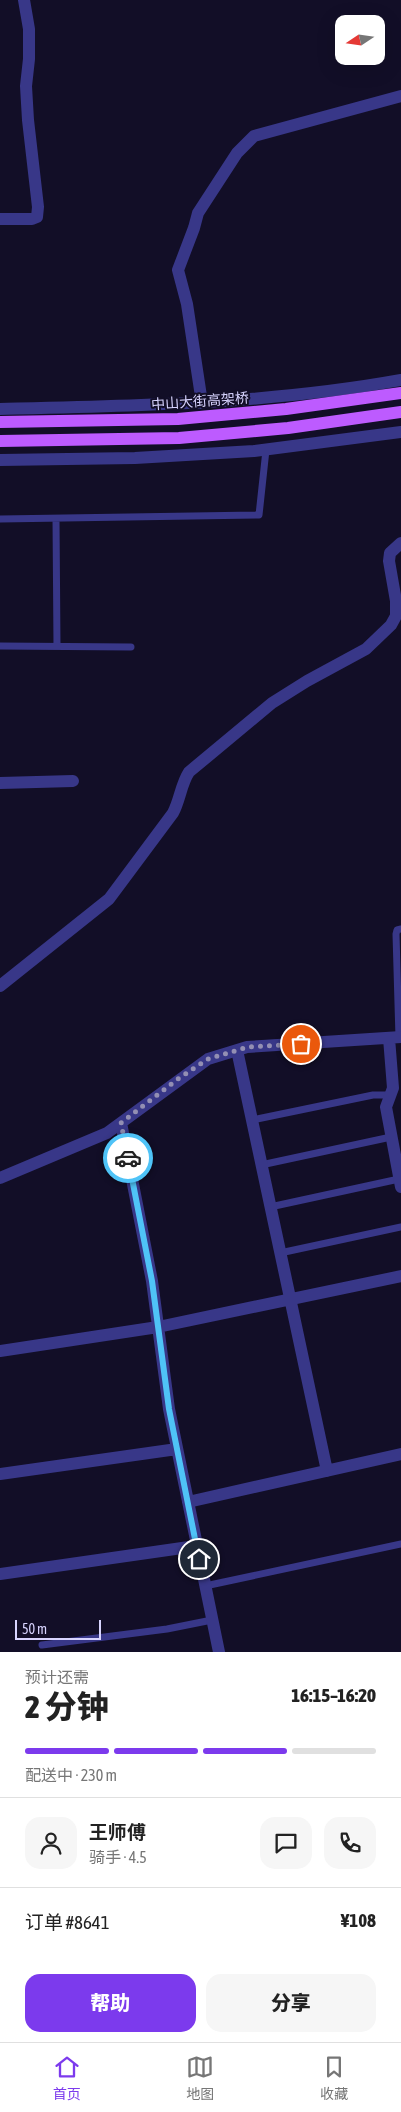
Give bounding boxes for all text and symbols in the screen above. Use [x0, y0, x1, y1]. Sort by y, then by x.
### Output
north arrow [335, 15, 385, 65]
map controls [335, 15, 385, 65]
street label: 中山大街高架桥 [151, 390, 249, 412]
pin [280, 1023, 322, 1065]
icon: bag [287, 1030, 315, 1058]
courier [103, 1133, 153, 1183]
icon: car [114, 1144, 142, 1172]
pin [178, 1538, 220, 1580]
icon: home [185, 1545, 213, 1573]
scale bar [15, 1617, 101, 1640]
text: 50 m [22, 1621, 47, 1637]
text: 预计还需 [25, 1668, 89, 1686]
text: 16:15–16:20 [291, 1684, 376, 1706]
text: 2 分钟 [25, 1688, 108, 1725]
text: 配送中 · 230 m [25, 1766, 117, 1784]
button: person [25, 1817, 77, 1869]
button: chat [260, 1817, 312, 1869]
button: phone [324, 1817, 376, 1869]
text: 王师傅 [89, 1821, 146, 1843]
text: 骑手 · 4.5 [89, 1848, 147, 1866]
text: ¥108 [341, 1909, 376, 1931]
text: 订单 #8641 [25, 1911, 110, 1933]
button: 帮助 [25, 1974, 196, 2032]
button: 分享 [206, 1974, 376, 2032]
tab: 首页 [53, 2053, 81, 2103]
tab: 地图 [186, 2053, 214, 2103]
tab: 收藏 [320, 2053, 348, 2103]

